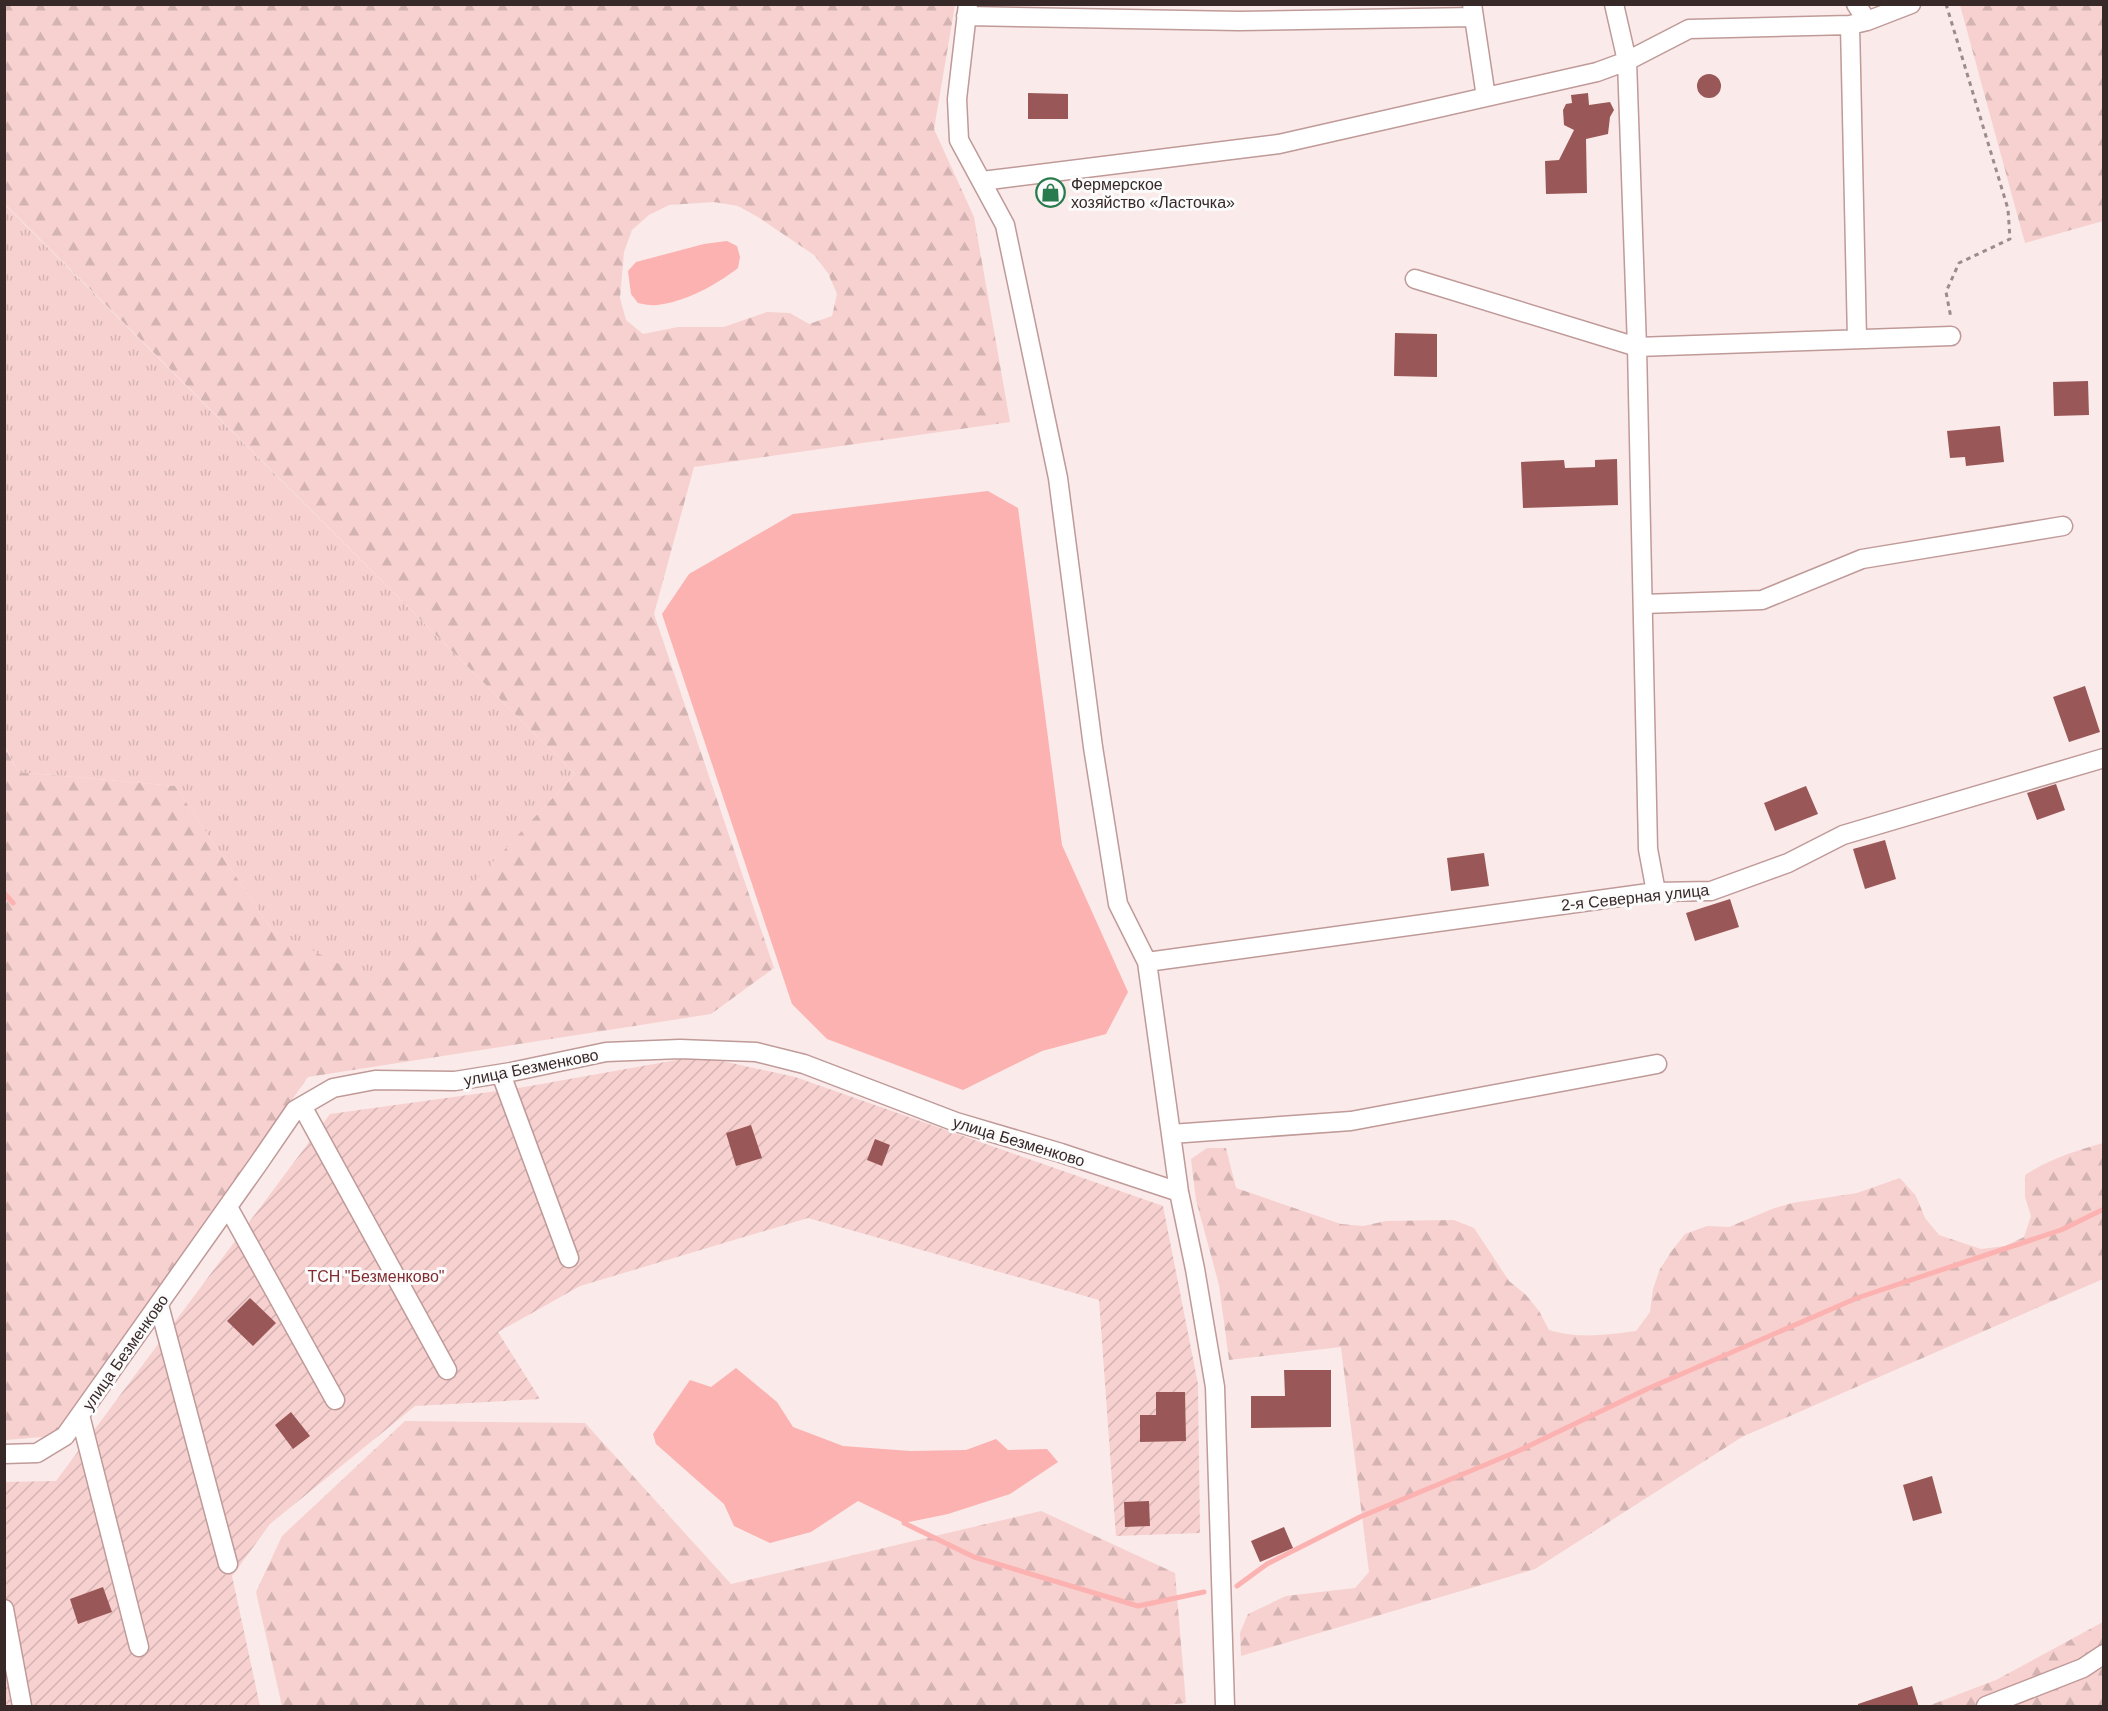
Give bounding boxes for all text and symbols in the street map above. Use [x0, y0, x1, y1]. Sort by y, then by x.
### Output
place label: Фермерское хозяйство «Ласточка» [1071, 176, 1235, 211]
shop icon: Фермерское хозяйство «Ласточка» [1034, 177, 1066, 209]
street label: 2-я Северная улица [1560, 881, 1710, 914]
street label: улица Безменково [462, 1046, 600, 1089]
street label: улица Безменково [951, 1113, 1087, 1170]
park label: ТСН "Безменково" [307, 1268, 445, 1285]
street label: улица Безменково [79, 1291, 172, 1413]

